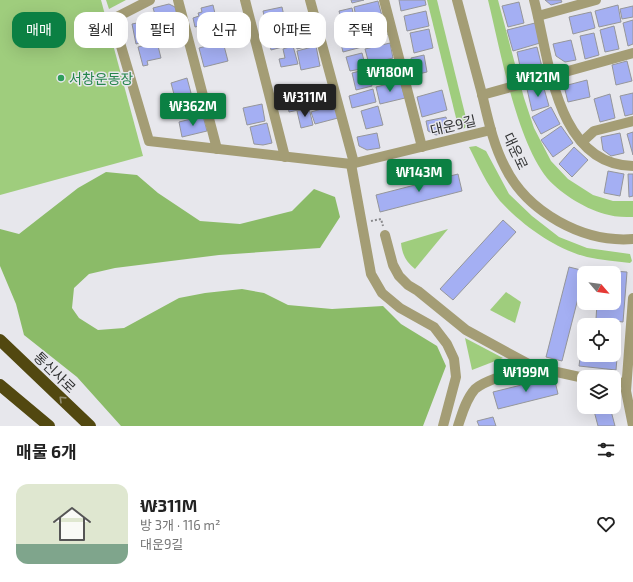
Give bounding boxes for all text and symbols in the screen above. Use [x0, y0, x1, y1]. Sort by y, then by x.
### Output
chip: 매매 [12, 12, 66, 48]
chip: 월세 [74, 12, 128, 48]
chip: 필터 [136, 12, 189, 48]
chip: 신규 [197, 12, 251, 48]
chip: 아파트 [259, 12, 326, 48]
chip: 주택 [334, 12, 387, 48]
pin: ₩180M [362, 59, 418, 93]
text: ₩180M [366, 64, 414, 80]
pin: ₩121M [510, 64, 566, 98]
text: ₩121M [516, 69, 560, 85]
place label: 서창운동장 [69, 70, 134, 87]
marker: 서창운동장 [56, 73, 66, 83]
pin: ₩311M [277, 84, 333, 118]
text: ₩311M [283, 89, 327, 105]
pin: ₩362M [165, 93, 221, 127]
text: ₩362M [169, 98, 217, 114]
street label: 대운9길 [428, 111, 478, 139]
street label: 대운로 [500, 130, 532, 172]
pin: ₩143M [391, 159, 447, 193]
text: ₩143M [396, 164, 442, 180]
north arrow [577, 266, 621, 310]
map controls [577, 266, 621, 414]
button: locate [577, 318, 621, 362]
street label: 통신사로 [31, 348, 80, 396]
pin: ₩199M [498, 359, 554, 393]
text: ₩199M [503, 364, 549, 380]
button: layers [577, 370, 621, 414]
one-way arrow [59, 396, 67, 404]
icon: filters [595, 439, 617, 461]
text: 매물 6개 [16, 441, 77, 461]
text: ₩311M [140, 495, 197, 515]
icon: home [48, 500, 96, 548]
icon: heart [595, 513, 617, 535]
text: 방 3개 · 116 m² [140, 517, 220, 533]
text: 대운9길 [140, 536, 183, 552]

